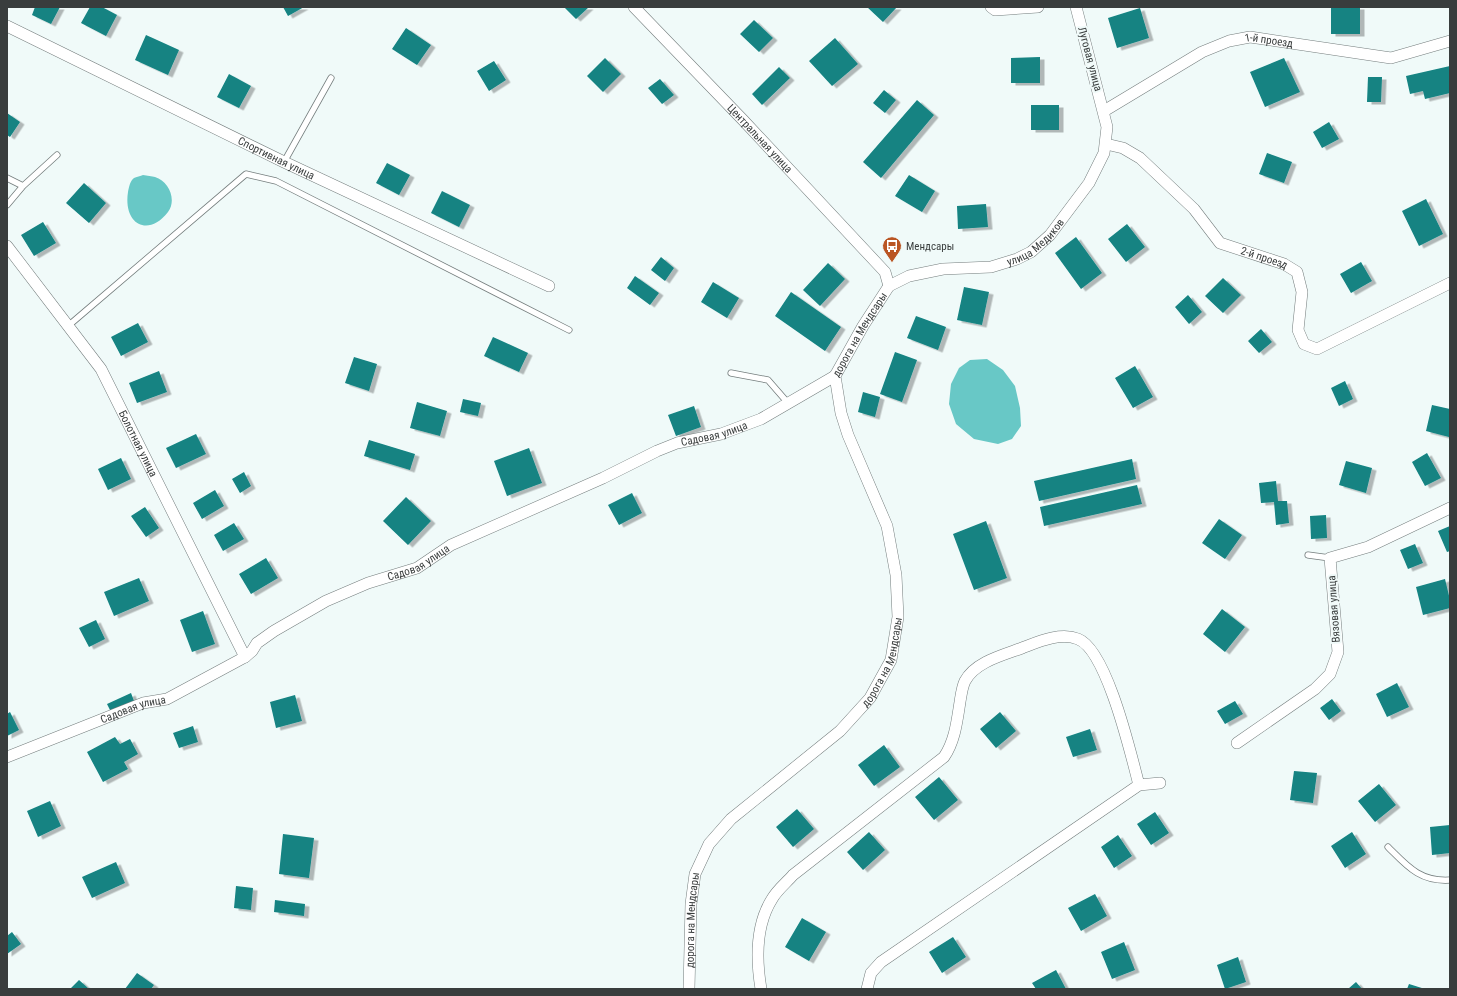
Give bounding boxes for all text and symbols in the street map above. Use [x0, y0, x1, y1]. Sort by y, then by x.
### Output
street label: Луговая улица [1075, 25, 1105, 93]
street label: 1-й проезд [1244, 31, 1294, 50]
street label: Центральная улица [725, 101, 795, 175]
street label: Спортивная улица [236, 134, 317, 182]
street label: улица Медиков [1005, 216, 1067, 268]
bus stop icon: Мендсары [881, 235, 903, 263]
place label: Мендсары [906, 240, 954, 253]
street label: 2-й проезд [1239, 244, 1291, 272]
street label: дорога на Мендсары [829, 290, 890, 379]
street label: Болотная улица [116, 408, 160, 479]
street label: Садовая улица [680, 418, 749, 449]
street label: Садовая улица [386, 542, 452, 583]
street label: Вязовая улица [1325, 575, 1343, 643]
street label: дорога на Мендсары [859, 616, 904, 709]
street label: Садовая улица [98, 693, 167, 726]
street label: дорога на Мендсары [683, 871, 702, 968]

